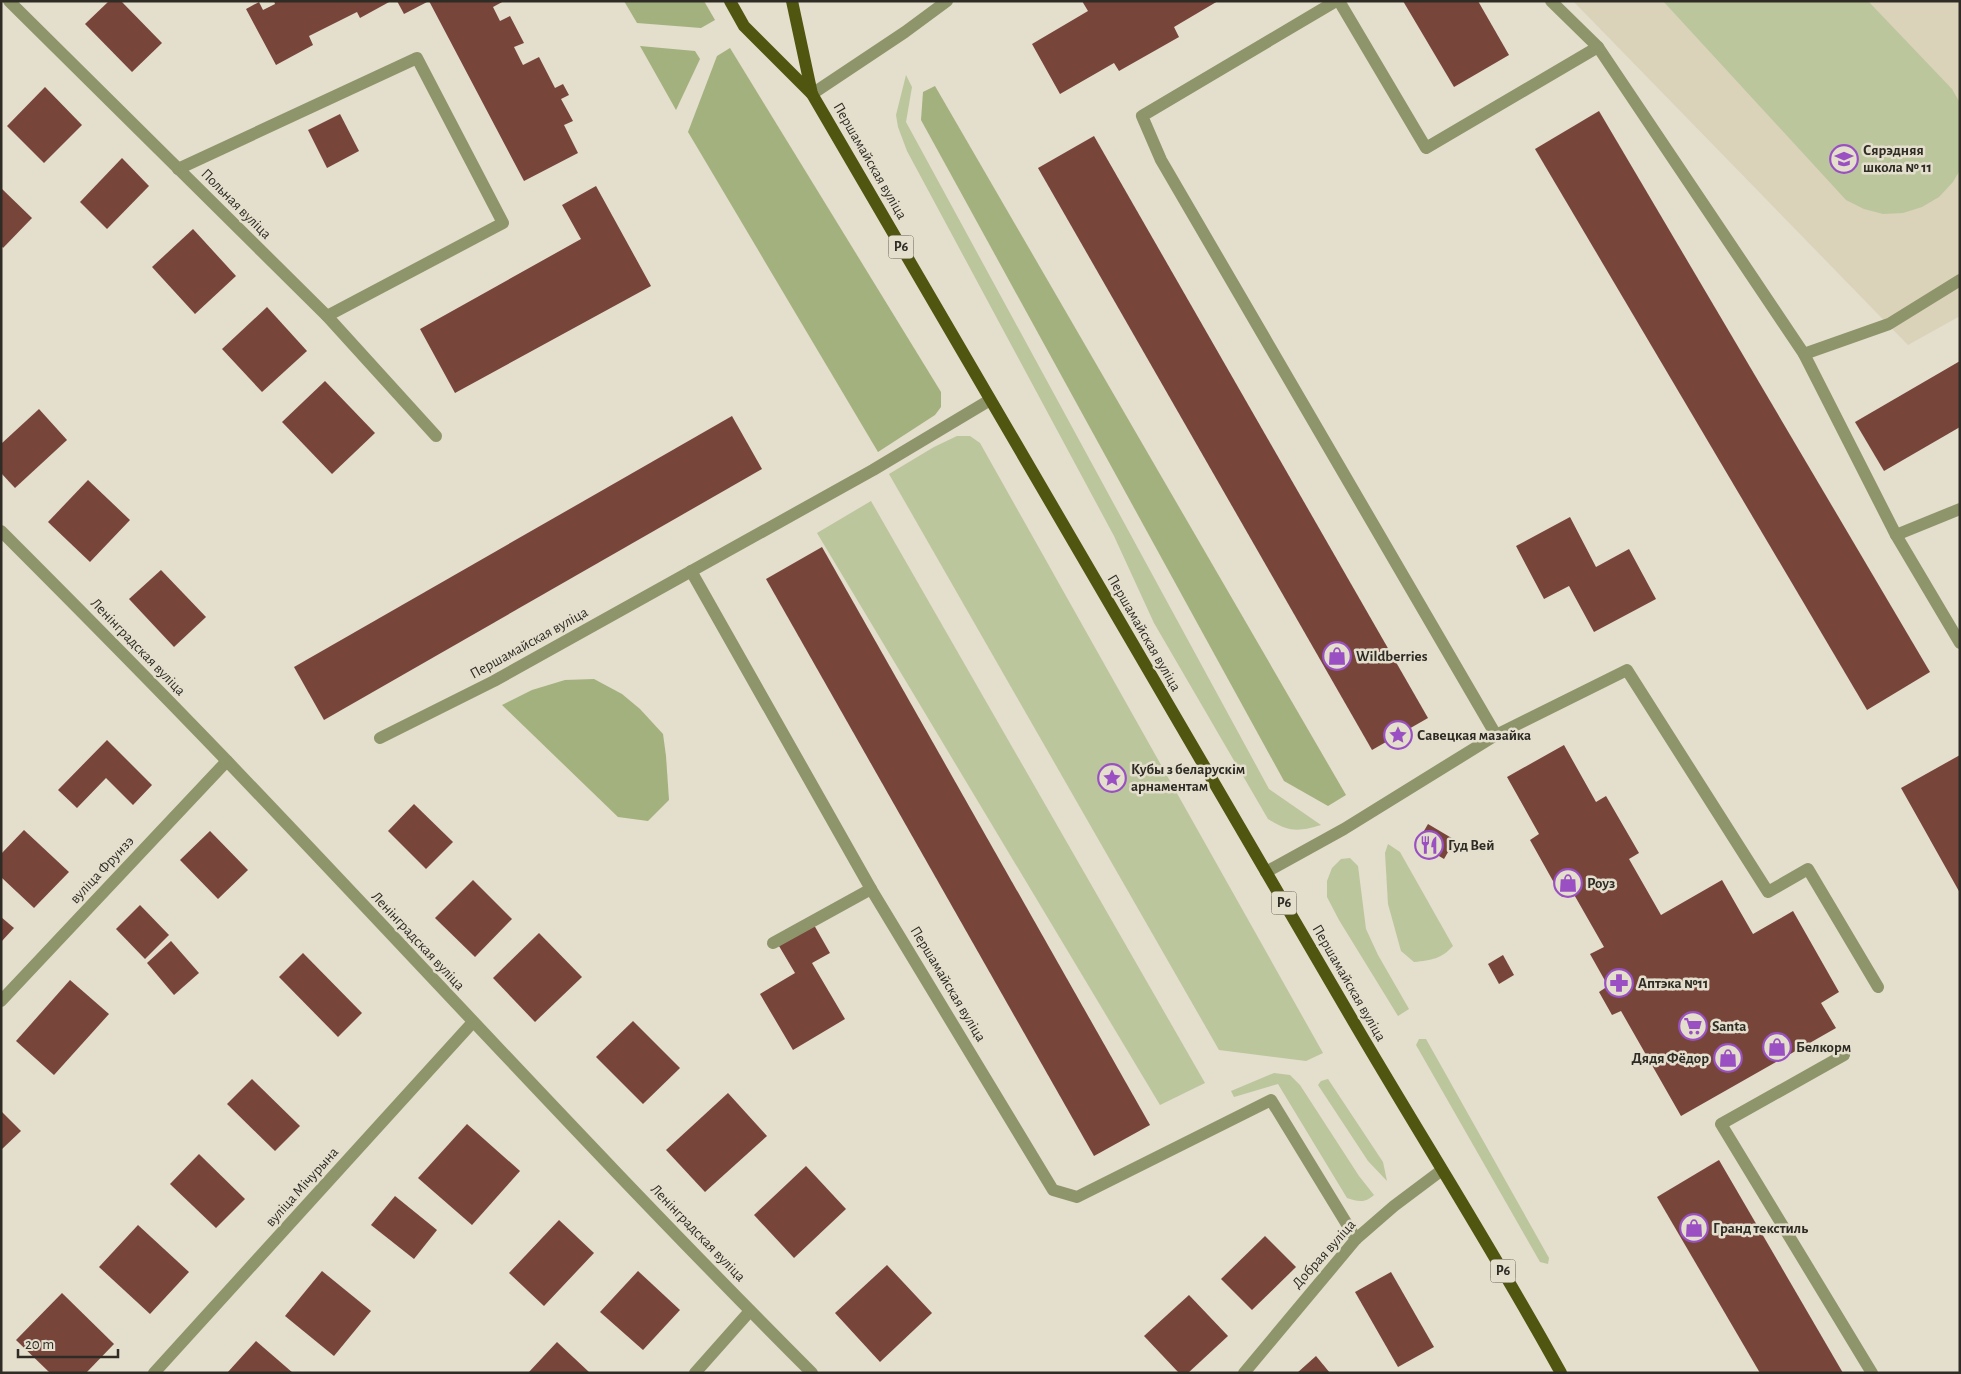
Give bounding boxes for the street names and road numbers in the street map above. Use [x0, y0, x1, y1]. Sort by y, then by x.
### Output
street label: Першамайская вуліца [830, 100, 910, 222]
street label: Польная вуліца [198, 166, 274, 242]
road number: Р6 [888, 236, 914, 258]
street label: Першамайская вуліца [1104, 572, 1184, 694]
street label: Ленінградская вуліца [88, 595, 188, 699]
street label: Першамайская вуліца [468, 604, 591, 682]
street label: вуліца Фрунзэ [67, 833, 137, 907]
street label: Ленінградская вуліца [369, 889, 468, 993]
road number: Р6 [1272, 891, 1296, 914]
street label: Першамайская вуліца [1309, 922, 1389, 1044]
street label: Першамайская вуліца [908, 923, 989, 1045]
street label: вуліца Мічурына [263, 1144, 342, 1230]
street label: Ленінградская вуліца [648, 1181, 748, 1285]
street label: Добрая вуліца [1289, 1217, 1359, 1291]
road number: Р6 [1490, 1260, 1516, 1282]

